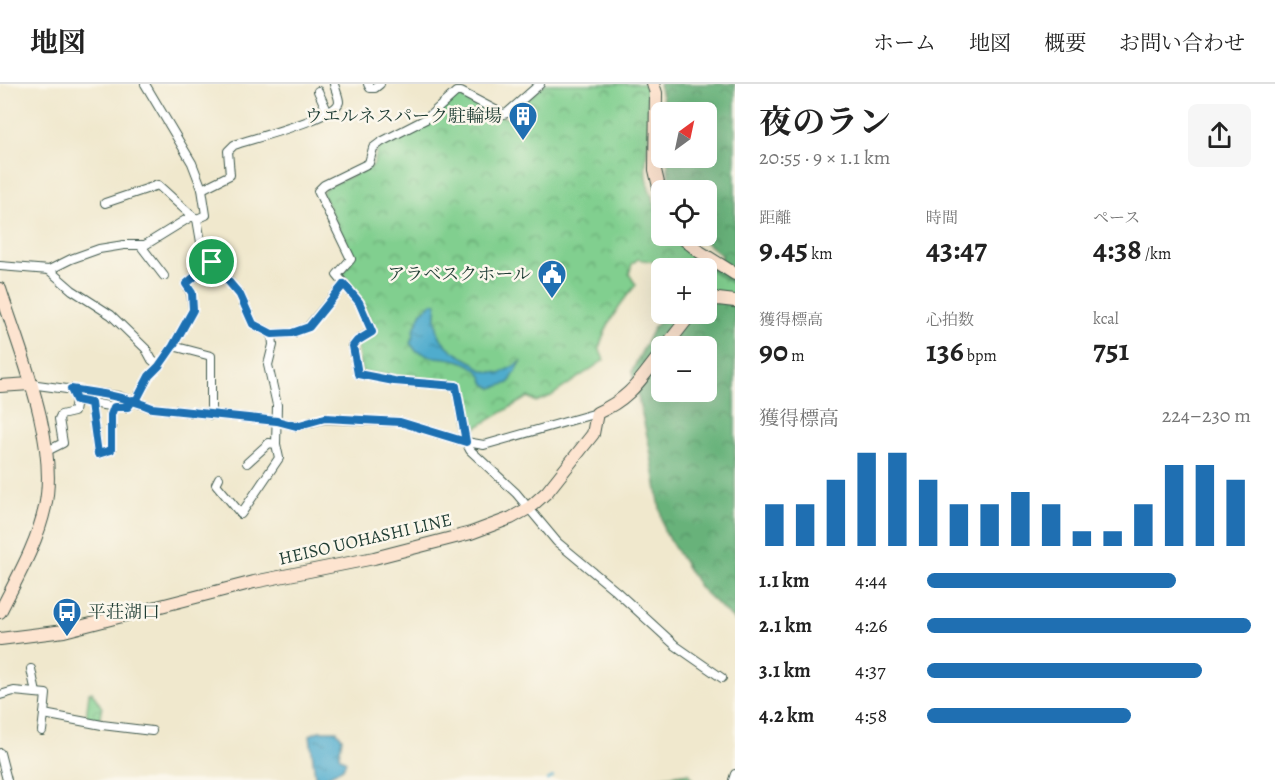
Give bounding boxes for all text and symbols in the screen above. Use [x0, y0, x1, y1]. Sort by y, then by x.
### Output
text: 地図 [30, 24, 86, 62]
text: ホーム [873, 29, 936, 57]
text: 地図 [969, 29, 1011, 57]
text: 概要 [1044, 29, 1086, 57]
text: お問い合わせ [1119, 29, 1245, 57]
text: 夜のラン [759, 99, 891, 144]
building icon: ウエルネスパーク駐輪場 [507, 100, 539, 142]
north arrow [651, 102, 717, 168]
map controls [651, 102, 717, 402]
place label: ウエルネスパーク駐輪場 [305, 104, 502, 128]
button: share [1188, 104, 1251, 167]
text: 20:55 · 9 × 1.1 km [759, 144, 890, 171]
button: locate [651, 180, 717, 246]
text: 距離 [759, 207, 791, 229]
text: 時間 [926, 207, 958, 229]
text: ペース [1093, 207, 1140, 229]
text: 9.45 [759, 229, 808, 269]
text: 43:47 [926, 229, 987, 269]
text: 4:38 [1093, 229, 1142, 269]
pin [186, 236, 237, 287]
text: km [808, 243, 833, 265]
text: /km [1142, 243, 1171, 265]
icon: arrive [195, 245, 228, 278]
public building icon: アラベスクホール [536, 258, 568, 300]
button: + [651, 258, 717, 324]
place label: アラベスクホール [387, 262, 531, 286]
text: kcal [1093, 308, 1119, 330]
text: 獲得標高 [759, 309, 823, 331]
text: 心拍数 [926, 309, 974, 331]
text: 751 [1093, 330, 1129, 370]
text: 90 [759, 331, 788, 371]
text: 136 [926, 331, 964, 371]
button: − [651, 336, 717, 402]
text: m [788, 345, 804, 367]
text: bpm [964, 345, 997, 367]
text: 224–230 m [1162, 402, 1251, 429]
text: 獲得標高 [759, 405, 839, 432]
street label: HEISO UOHASHI LINE [276, 507, 454, 571]
text: 1.1 km [759, 567, 809, 594]
text: 4:44 [855, 567, 887, 594]
bus stop icon: 平荘湖口 [51, 596, 83, 638]
place label: 平荘湖口 [88, 600, 160, 624]
text: 2.1 km [759, 612, 812, 639]
text: 4:26 [855, 612, 888, 639]
text: 3.1 km [759, 657, 811, 684]
text: 4:37 [855, 657, 886, 684]
text: 4.2 km [759, 702, 814, 729]
text: 4:58 [855, 702, 887, 729]

